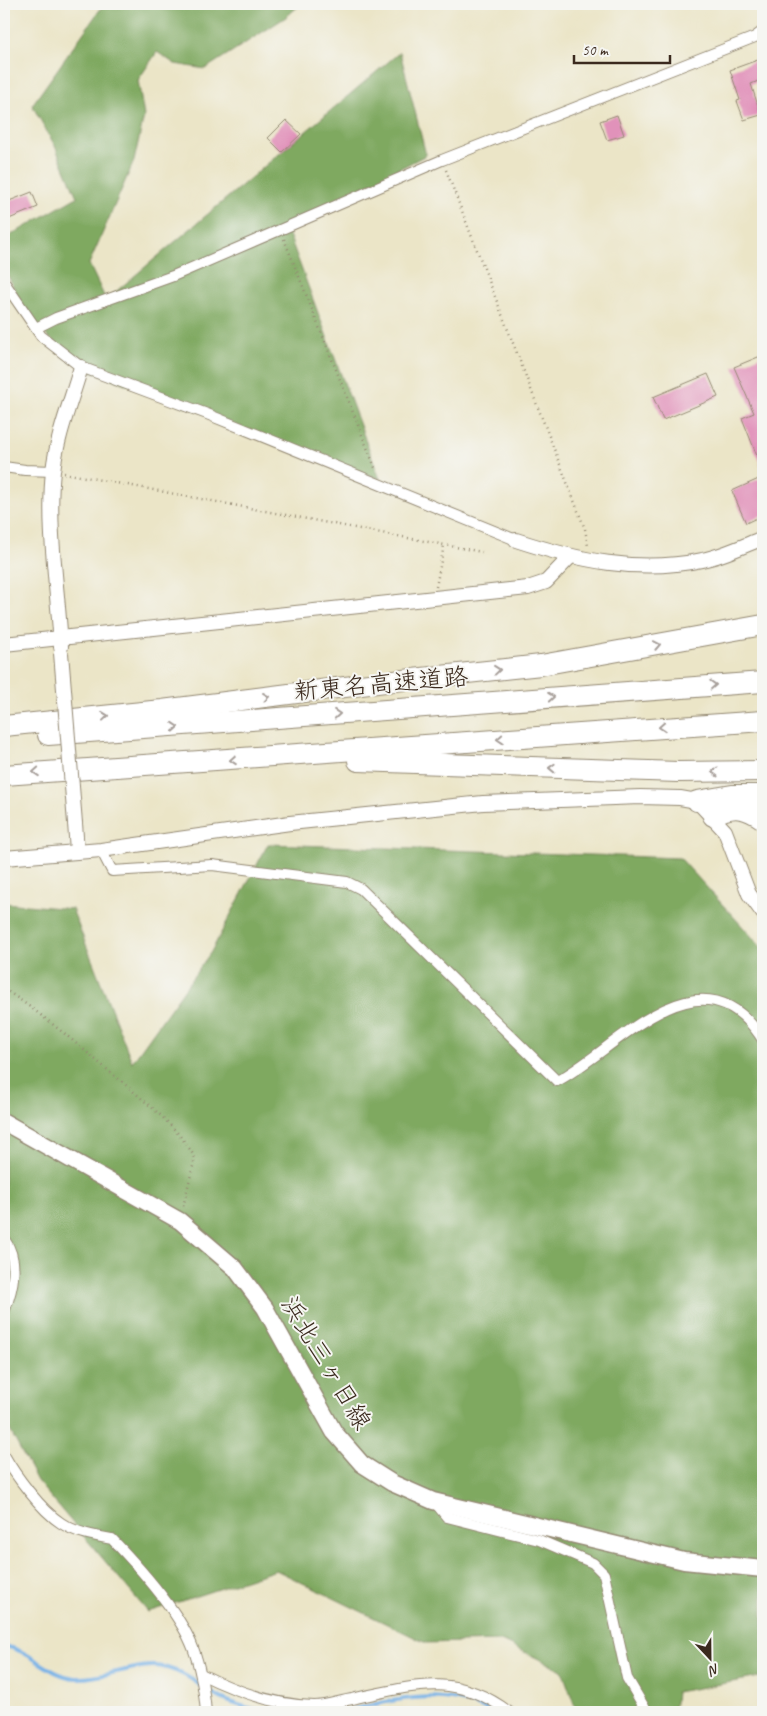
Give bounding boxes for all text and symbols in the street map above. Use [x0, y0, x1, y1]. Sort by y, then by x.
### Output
scale bar [574, 32, 671, 64]
text: 50 m [582, 41, 609, 60]
one-way arrow [653, 640, 662, 650]
street label: 新東名高速道路 [292, 660, 470, 708]
one-way arrow [493, 665, 501, 676]
one-way arrow [709, 679, 717, 690]
one-way arrow [547, 691, 555, 702]
one-way arrow [262, 692, 270, 703]
one-way arrow [333, 708, 341, 719]
one-way arrow [101, 711, 109, 722]
one-way arrow [171, 721, 179, 732]
one-way arrow [658, 721, 666, 732]
one-way arrow [496, 734, 504, 745]
one-way arrow [229, 754, 237, 765]
one-way arrow [548, 763, 556, 773]
one-way arrow [710, 766, 718, 777]
one-way arrow [32, 767, 40, 778]
street label: 浜北三ヶ日線 [274, 1290, 378, 1436]
north arrow [684, 1634, 734, 1684]
text: N [705, 1660, 722, 1680]

